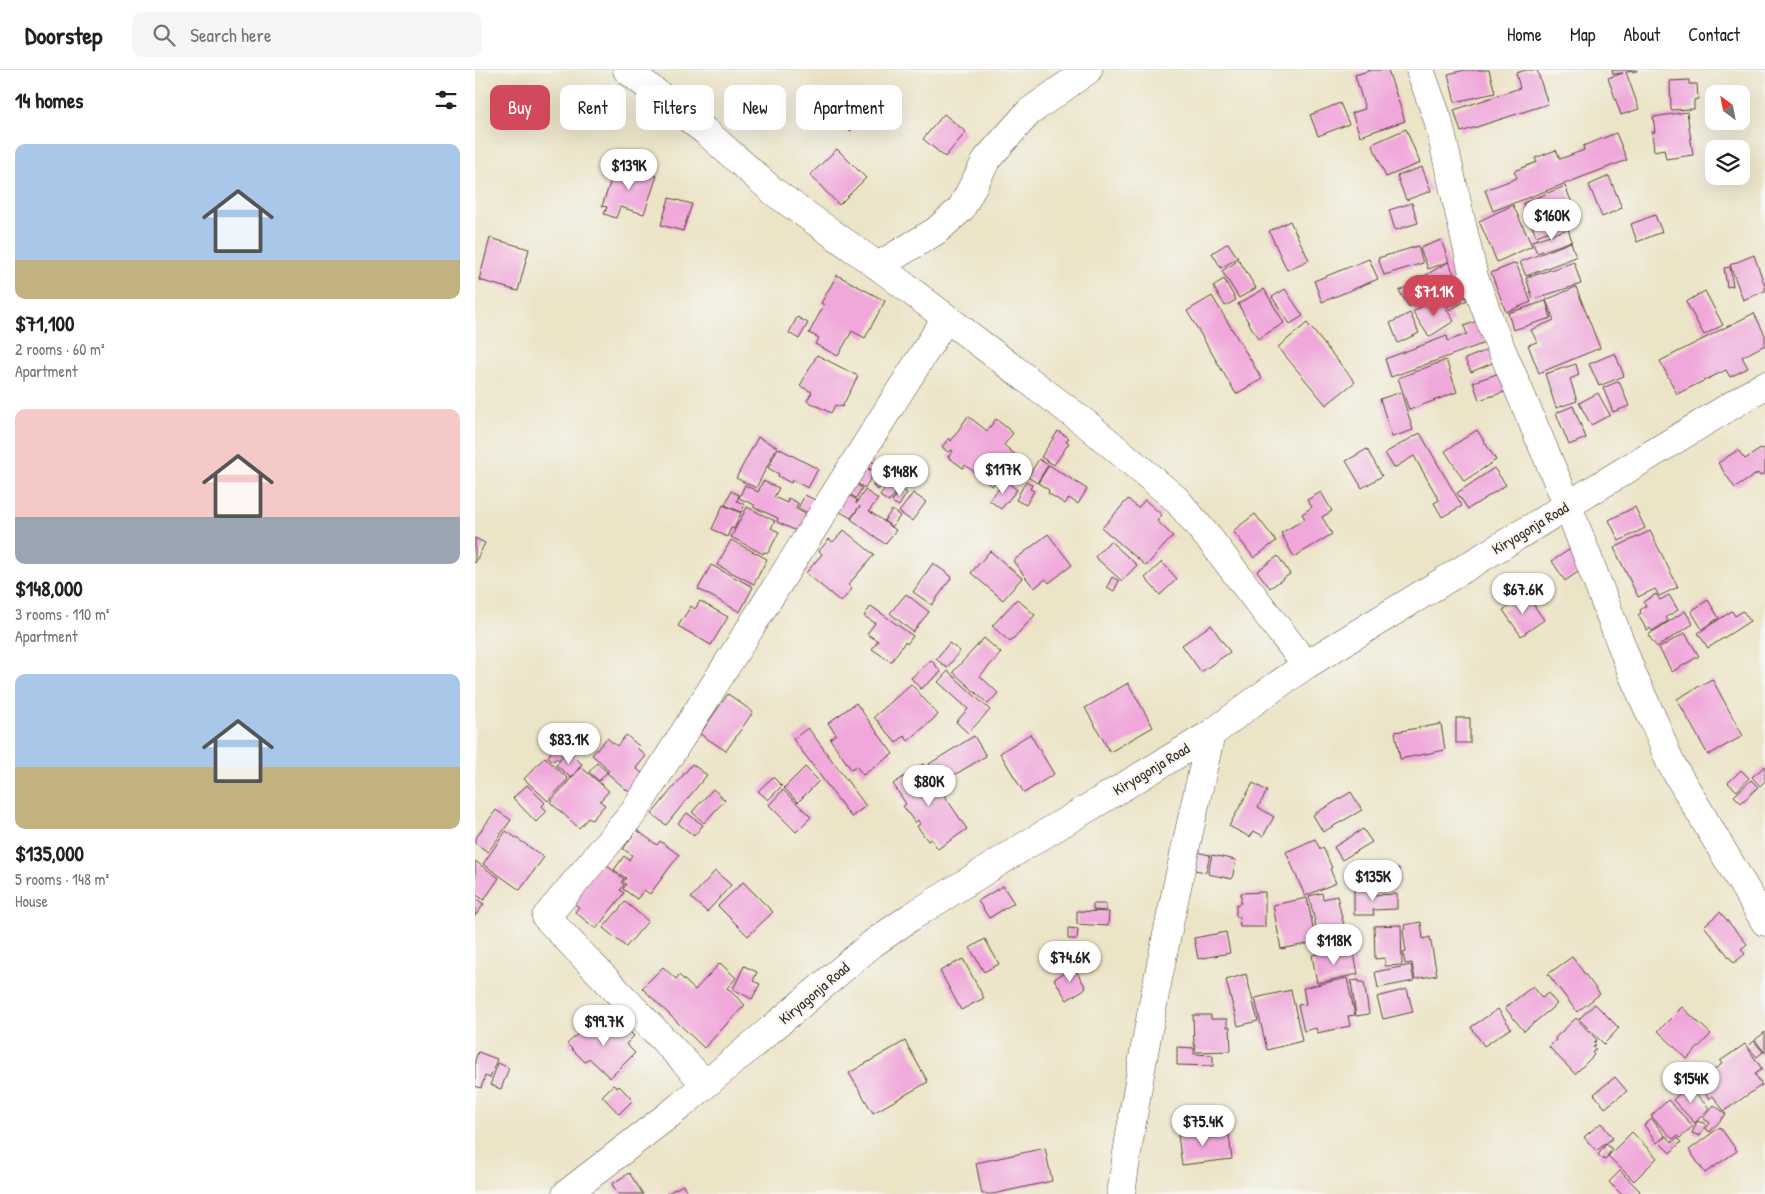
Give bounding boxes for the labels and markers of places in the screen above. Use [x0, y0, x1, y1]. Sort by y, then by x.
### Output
pin: $139K [594, 148, 664, 191]
pin: $160K [1517, 198, 1587, 241]
pin: $71.1K [1393, 274, 1475, 317]
pin: $117K [968, 452, 1038, 495]
pin: $148K [865, 454, 935, 497]
pin: $67.6K [1482, 572, 1564, 615]
pin: $83.1K [528, 722, 610, 765]
pin: $80K [899, 764, 959, 807]
pin: $135K [1338, 860, 1408, 902]
pin: $118K [1299, 924, 1369, 966]
pin: $74.6K [1029, 940, 1111, 983]
pin: $99.7K [563, 1004, 645, 1047]
pin: $154K [1656, 1062, 1726, 1104]
pin: $75.4K [1162, 1104, 1244, 1147]

